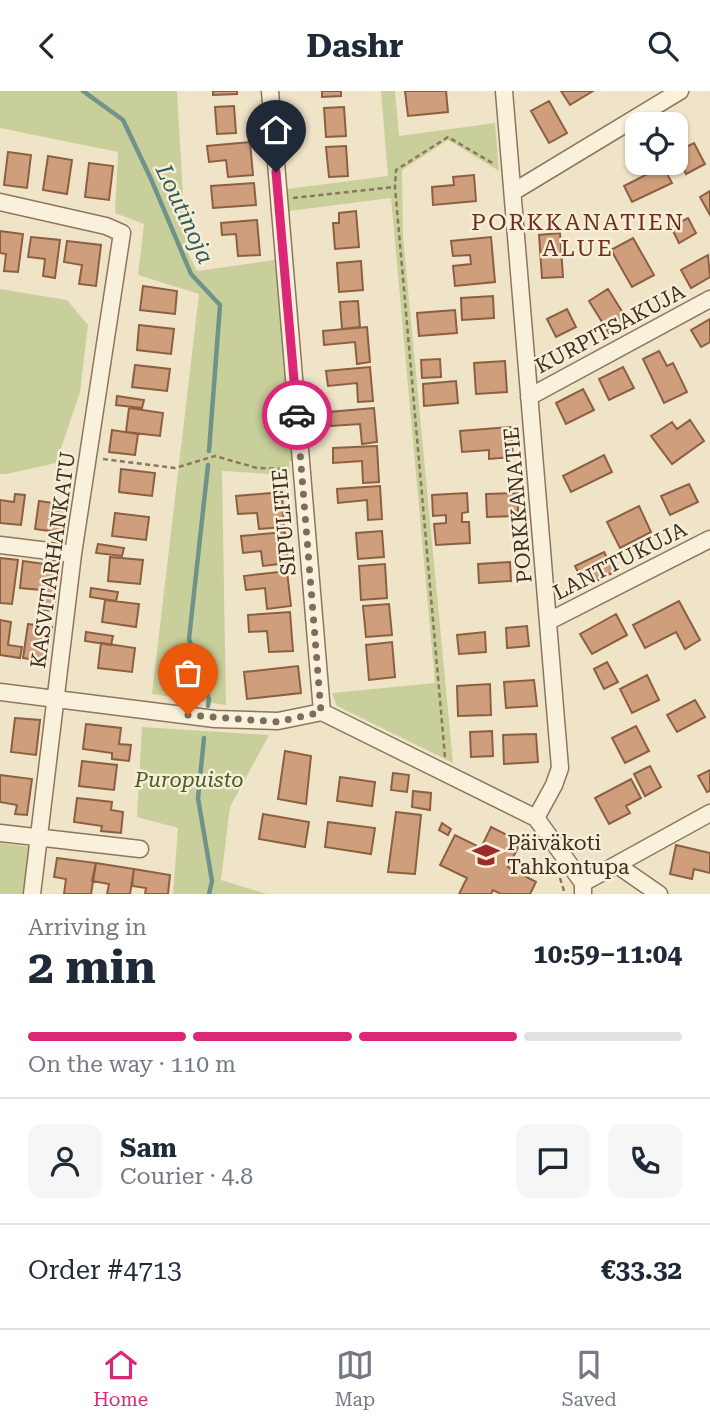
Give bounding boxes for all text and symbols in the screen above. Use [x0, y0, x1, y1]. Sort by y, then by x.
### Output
icon: back [28, 27, 66, 65]
text: Dashr [306, 27, 404, 65]
icon: search [644, 27, 682, 65]
pin [246, 100, 306, 172]
icon: home [257, 111, 295, 149]
map controls [625, 112, 688, 175]
button: locate [625, 112, 688, 175]
water label: Loutinoja [149, 159, 219, 268]
district label: PORKKANATIEN ALUE [471, 209, 685, 262]
street label: KURPITSAKUJA [531, 279, 689, 379]
courier [262, 380, 332, 450]
icon: car [278, 396, 316, 434]
street label: PORKKANATIE [499, 426, 537, 584]
street label: KASVITARHANKATU [26, 450, 80, 670]
street label: SIPULITIE [267, 467, 301, 577]
street label: LANTTUKUJA [549, 517, 691, 605]
pin [158, 643, 218, 715]
icon: bag [169, 654, 207, 692]
park label: Puropuisto [133, 768, 244, 792]
place label: Päiväkoti Tahkontupa [507, 831, 630, 879]
school or university icon: Päiväkoti Tahkontupa [471, 840, 501, 870]
text: Arriving in [28, 914, 147, 941]
text: 10:59–11:04 [533, 939, 682, 969]
text: 2 min [28, 940, 156, 994]
text: On the way · 110 m [28, 1051, 236, 1078]
button: person [28, 1124, 102, 1198]
button: chat [516, 1124, 590, 1198]
button: phone [608, 1124, 682, 1198]
text: Sam [120, 1133, 177, 1163]
text: Courier · 4.8 [120, 1163, 253, 1190]
text: Order #4713 [28, 1255, 182, 1285]
text: €33.32 [601, 1255, 682, 1285]
tab: Home [93, 1346, 148, 1411]
tab: Map [335, 1346, 375, 1411]
tab: Saved [562, 1346, 617, 1411]

